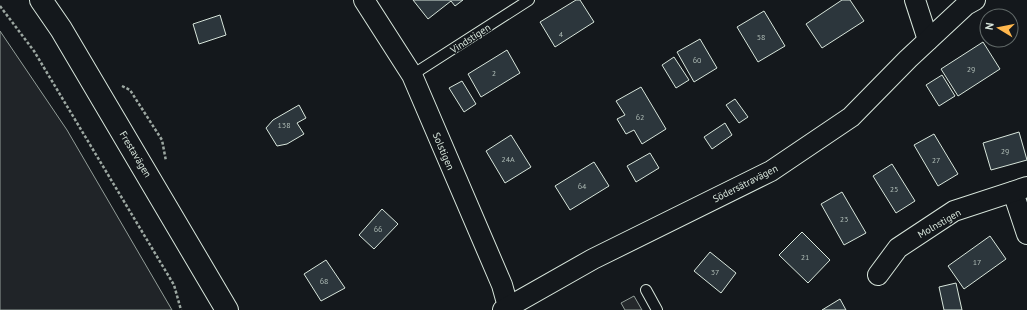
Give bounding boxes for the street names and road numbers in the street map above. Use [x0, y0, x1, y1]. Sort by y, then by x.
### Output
street label: Vindstigen [447, 21, 493, 57]
street label: Frestavägen [117, 129, 155, 180]
street label: Solstigen [430, 130, 457, 172]
street label: Södersätravägen [711, 162, 780, 205]
street label: Molnstigen [915, 206, 963, 241]

